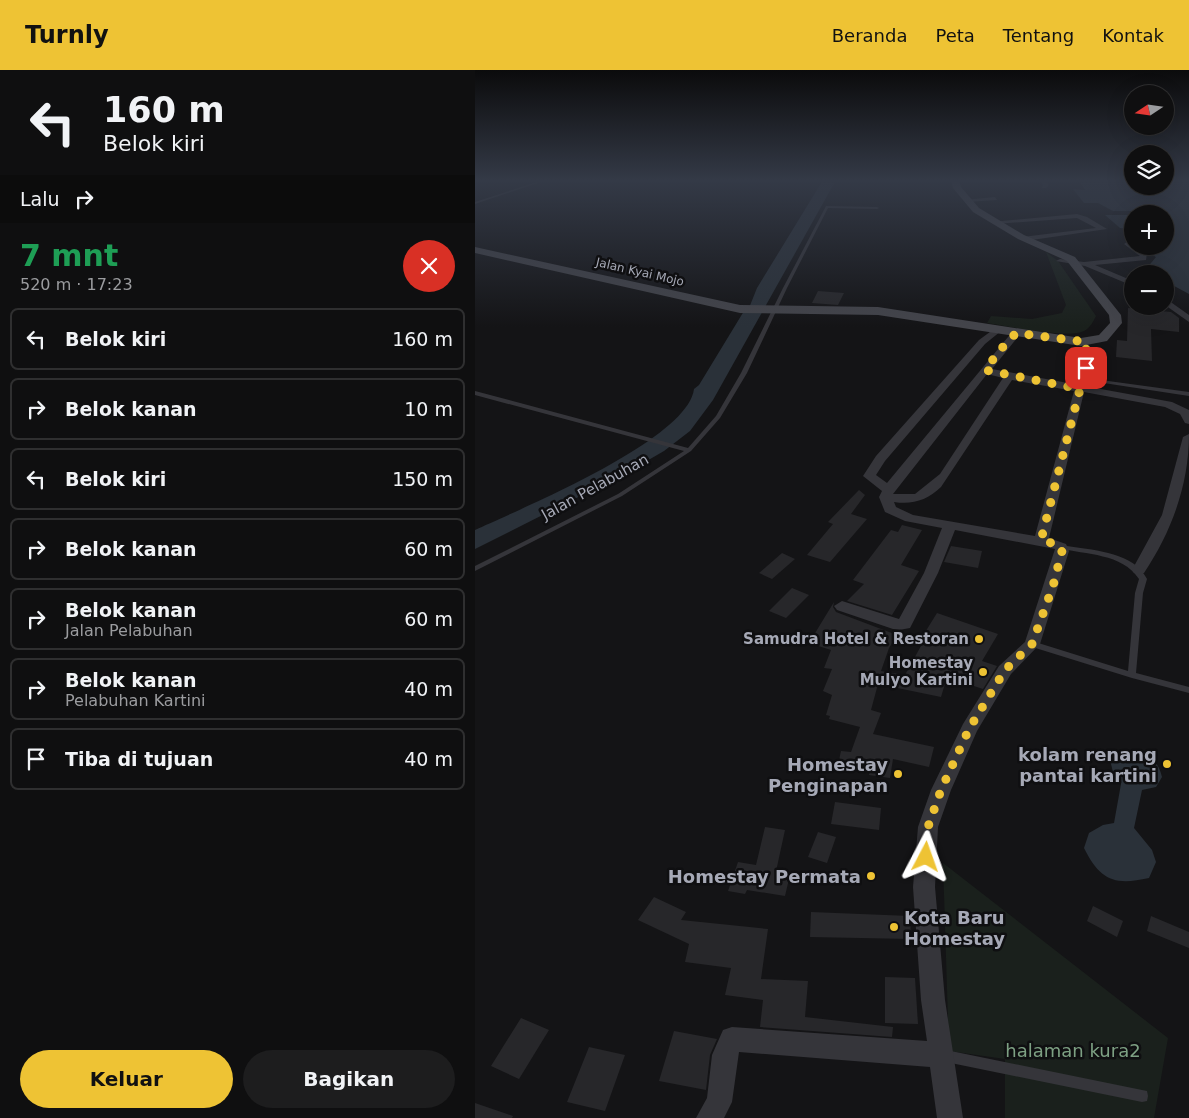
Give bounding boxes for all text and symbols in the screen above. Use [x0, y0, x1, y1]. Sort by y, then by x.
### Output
text: Turnly [25, 21, 109, 49]
text: Beranda [832, 25, 907, 46]
text: Peta [935, 25, 975, 46]
text: Tentang [1003, 25, 1074, 46]
text: Kontak [1102, 25, 1164, 46]
north arrow [1124, 85, 1174, 135]
map controls [1124, 85, 1174, 315]
icon: left [20, 90, 85, 155]
text: 160 m [103, 90, 225, 130]
text: Belok kiri [103, 131, 205, 156]
button: layers [1124, 145, 1174, 195]
icon: right [70, 185, 98, 213]
text: Lalu [20, 188, 60, 210]
button: + [1124, 205, 1174, 255]
text: 7 mnt [20, 238, 118, 273]
button: close [403, 240, 455, 292]
street label: Jalan Kyai Mojo [594, 255, 685, 289]
button: − [1124, 265, 1174, 315]
text: 520 m · 17:23 [20, 275, 133, 294]
icon: left [22, 325, 50, 353]
text: Belok kiri [65, 328, 166, 350]
text: 160 m [392, 328, 453, 350]
pin [1065, 347, 1107, 389]
icon: arrive [1072, 354, 1100, 382]
icon: right [22, 395, 50, 423]
text: Belok kanan [65, 398, 197, 420]
text: 10 m [404, 398, 453, 420]
street label: Jalan Pelabuhan [537, 450, 652, 524]
icon: left [22, 465, 50, 493]
text: Belok kiri [65, 468, 166, 490]
text: 150 m [392, 468, 453, 490]
icon: right [22, 535, 50, 563]
text: Belok kanan [65, 538, 197, 560]
text: 60 m [404, 538, 453, 560]
text: Belok kanan [65, 599, 197, 621]
icon: right [22, 605, 50, 633]
text: 60 m [404, 608, 453, 630]
text: Jalan Pelabuhan [65, 621, 193, 640]
place label: Samudra Hotel & Restoran [743, 630, 969, 648]
marker: Samudra Hotel & Restoran [973, 633, 985, 645]
place label: Homestay Mulyo Kartini [860, 654, 973, 689]
marker: Homestay Mulyo Kartini [977, 666, 989, 678]
text: Belok kanan [65, 669, 197, 691]
icon: right [22, 675, 50, 703]
text: 40 m [404, 678, 453, 700]
text: Pelabuhan Kartini [65, 691, 206, 710]
place label: kolam renang pantai kartini [1018, 744, 1157, 786]
icon: arrive [22, 745, 50, 773]
text: Tiba di tujuan [65, 748, 213, 770]
text: 40 m [404, 748, 453, 770]
place label: Homestay Penginapan [768, 754, 888, 796]
marker: kolam renang pantai kartini [1161, 758, 1173, 770]
marker: Homestay Penginapan [892, 768, 904, 780]
position arrow [899, 830, 951, 882]
place label: Homestay Permata [668, 866, 861, 887]
marker: Homestay Permata [865, 870, 877, 882]
place label: Kota Baru Homestay [904, 907, 1005, 949]
marker: Kota Baru Homestay [888, 921, 900, 933]
park label: halaman kura2 [1005, 1040, 1141, 1061]
button: Keluar [20, 1050, 233, 1108]
button: Bagikan [243, 1050, 455, 1108]

